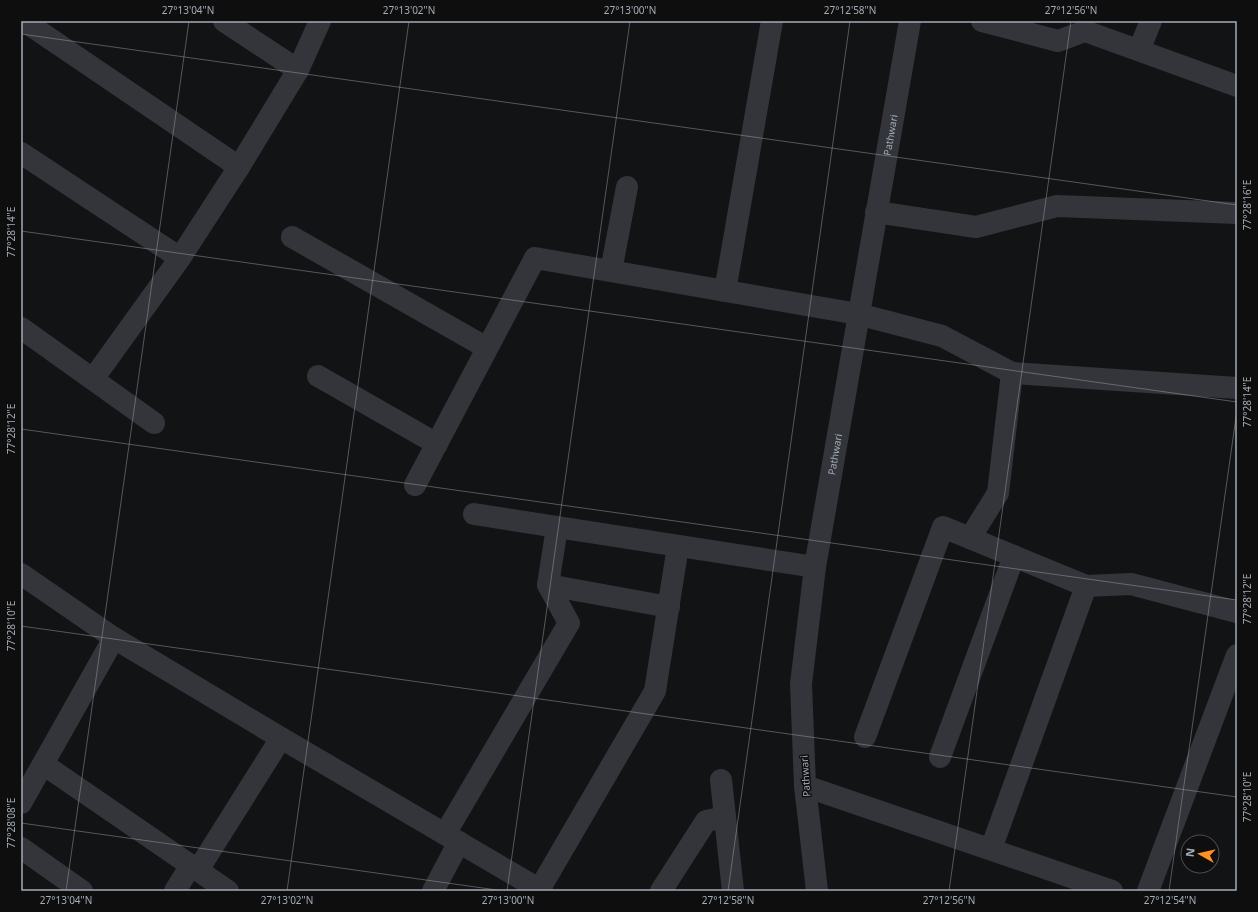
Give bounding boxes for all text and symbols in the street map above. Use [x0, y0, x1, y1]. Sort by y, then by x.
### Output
text: 27°13'04"N [162, 3, 214, 17]
text: 27°13'02"N [383, 3, 435, 17]
text: 27°13'00"N [604, 3, 656, 17]
text: 27°12'58"N [824, 3, 876, 17]
text: 27°12'56"N [1045, 3, 1097, 17]
street label: Pathwari [880, 113, 901, 157]
text: 77°28'16"E [1240, 180, 1254, 230]
text: 77°28'14"E [4, 207, 18, 257]
text: 77°28'14"E [1240, 377, 1254, 427]
text: 77°28'12"E [4, 404, 18, 454]
street label: Pathwari [824, 433, 845, 476]
text: 77°28'12"E [1240, 574, 1254, 624]
text: 77°28'10"E [4, 601, 18, 651]
street label: Pathwari [797, 755, 813, 797]
text: 77°28'10"E [1240, 772, 1254, 822]
text: 77°28'08"E [4, 798, 18, 848]
north arrow [1180, 834, 1220, 874]
text: N [1182, 847, 1198, 858]
text: 27°13'04"N [40, 893, 92, 907]
text: 27°13'02"N [261, 893, 313, 907]
text: 27°13'00"N [482, 893, 534, 907]
text: 27°12'58"N [702, 893, 754, 907]
text: 27°12'56"N [923, 893, 975, 907]
text: 27°12'54"N [1144, 893, 1196, 907]

